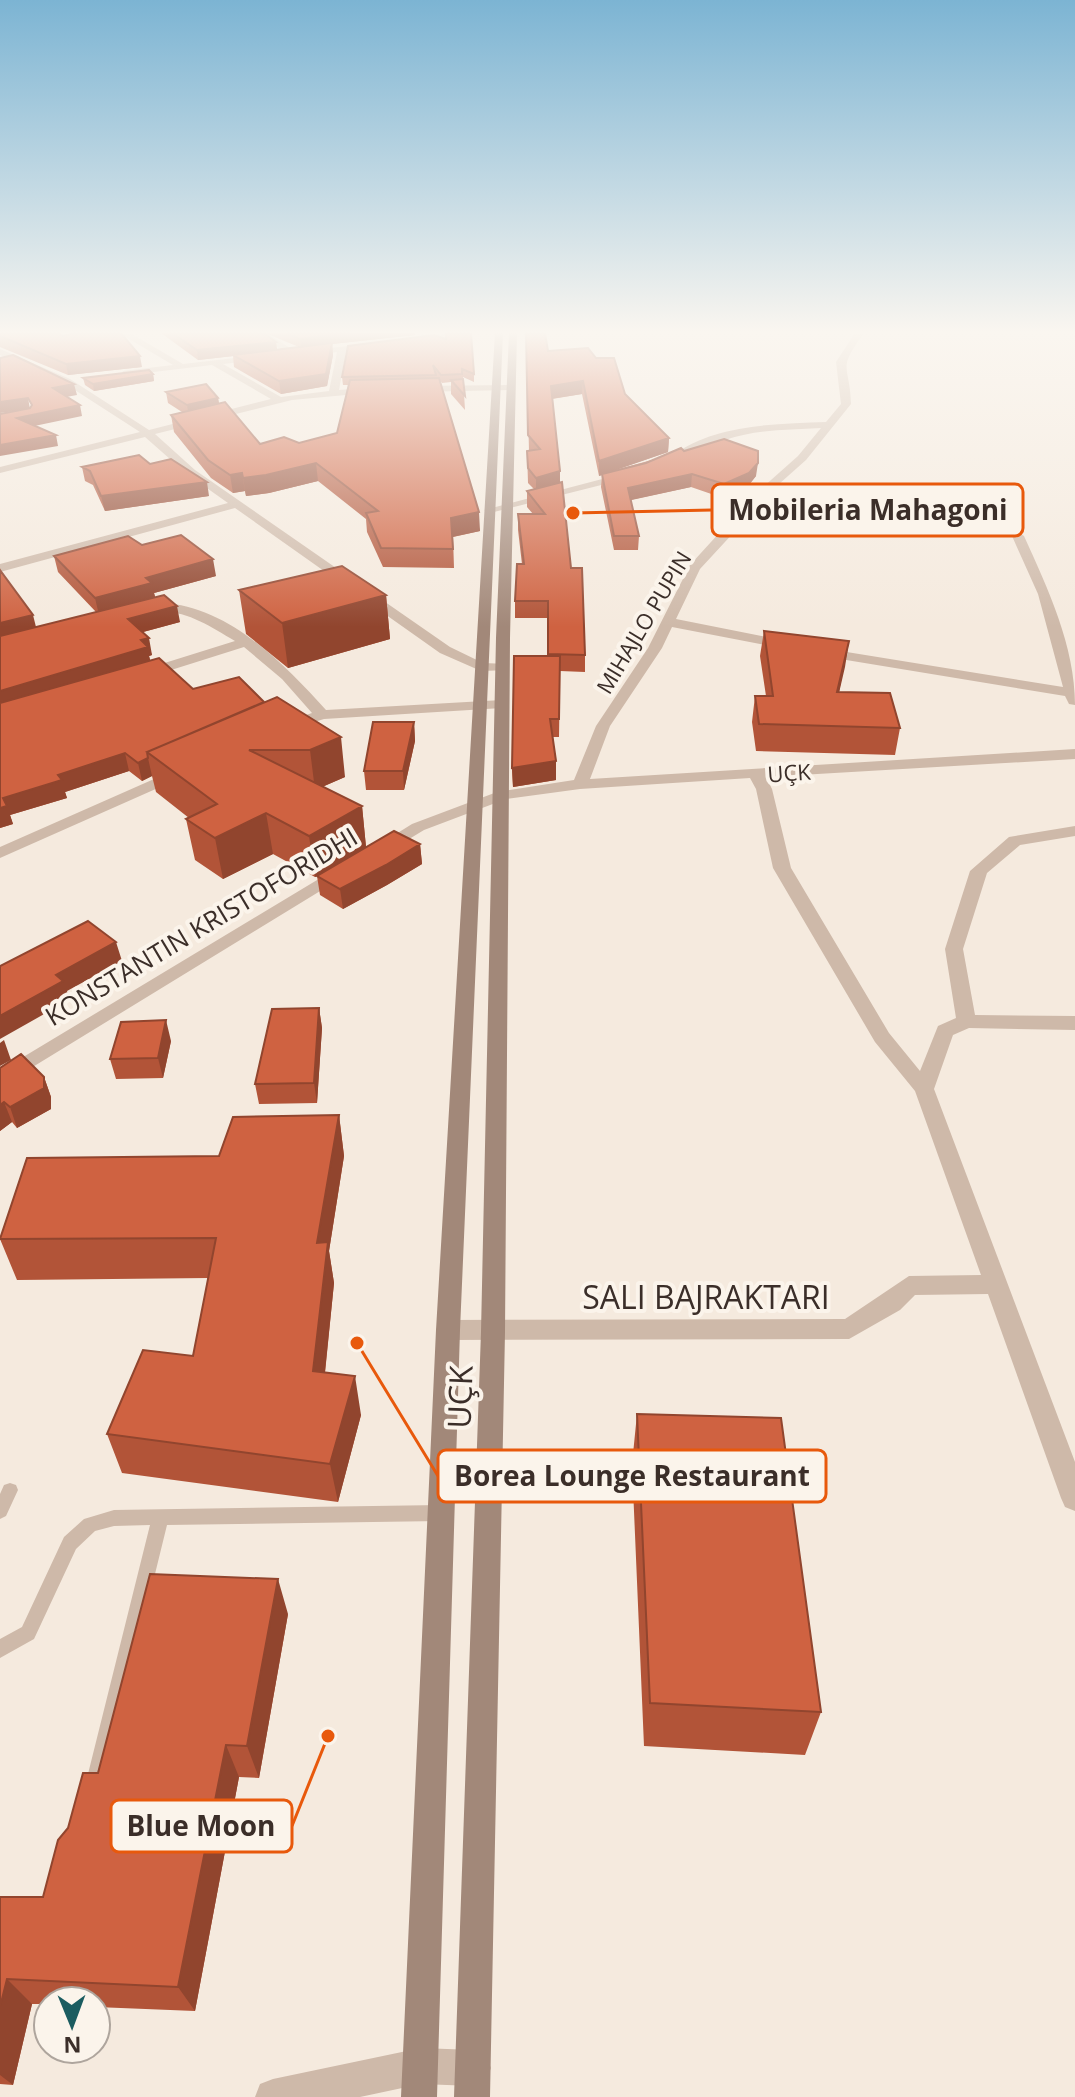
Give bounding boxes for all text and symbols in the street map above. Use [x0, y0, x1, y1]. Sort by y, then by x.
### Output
callout: Mobileria Mahagoni [712, 484, 1023, 536]
text: Mobileria Mahagoni [728, 490, 1008, 528]
street label: MIHAJLO PUPIN [589, 545, 697, 699]
street label: UÇK [766, 755, 812, 788]
street label: KONSTANTIN KRISTOFORIDHI [38, 818, 364, 1034]
street label: SALI BAJRAKTARI [582, 1275, 830, 1318]
street label: UÇK [436, 1364, 482, 1429]
callout: Borea Lounge Restaurant [438, 1450, 826, 1502]
text: Borea Lounge Restaurant [454, 1456, 810, 1494]
callout: Blue Moon [111, 1800, 292, 1852]
text: Blue Moon [126, 1806, 276, 1844]
north arrow [32, 1985, 112, 2065]
text: N [63, 2031, 82, 2061]

